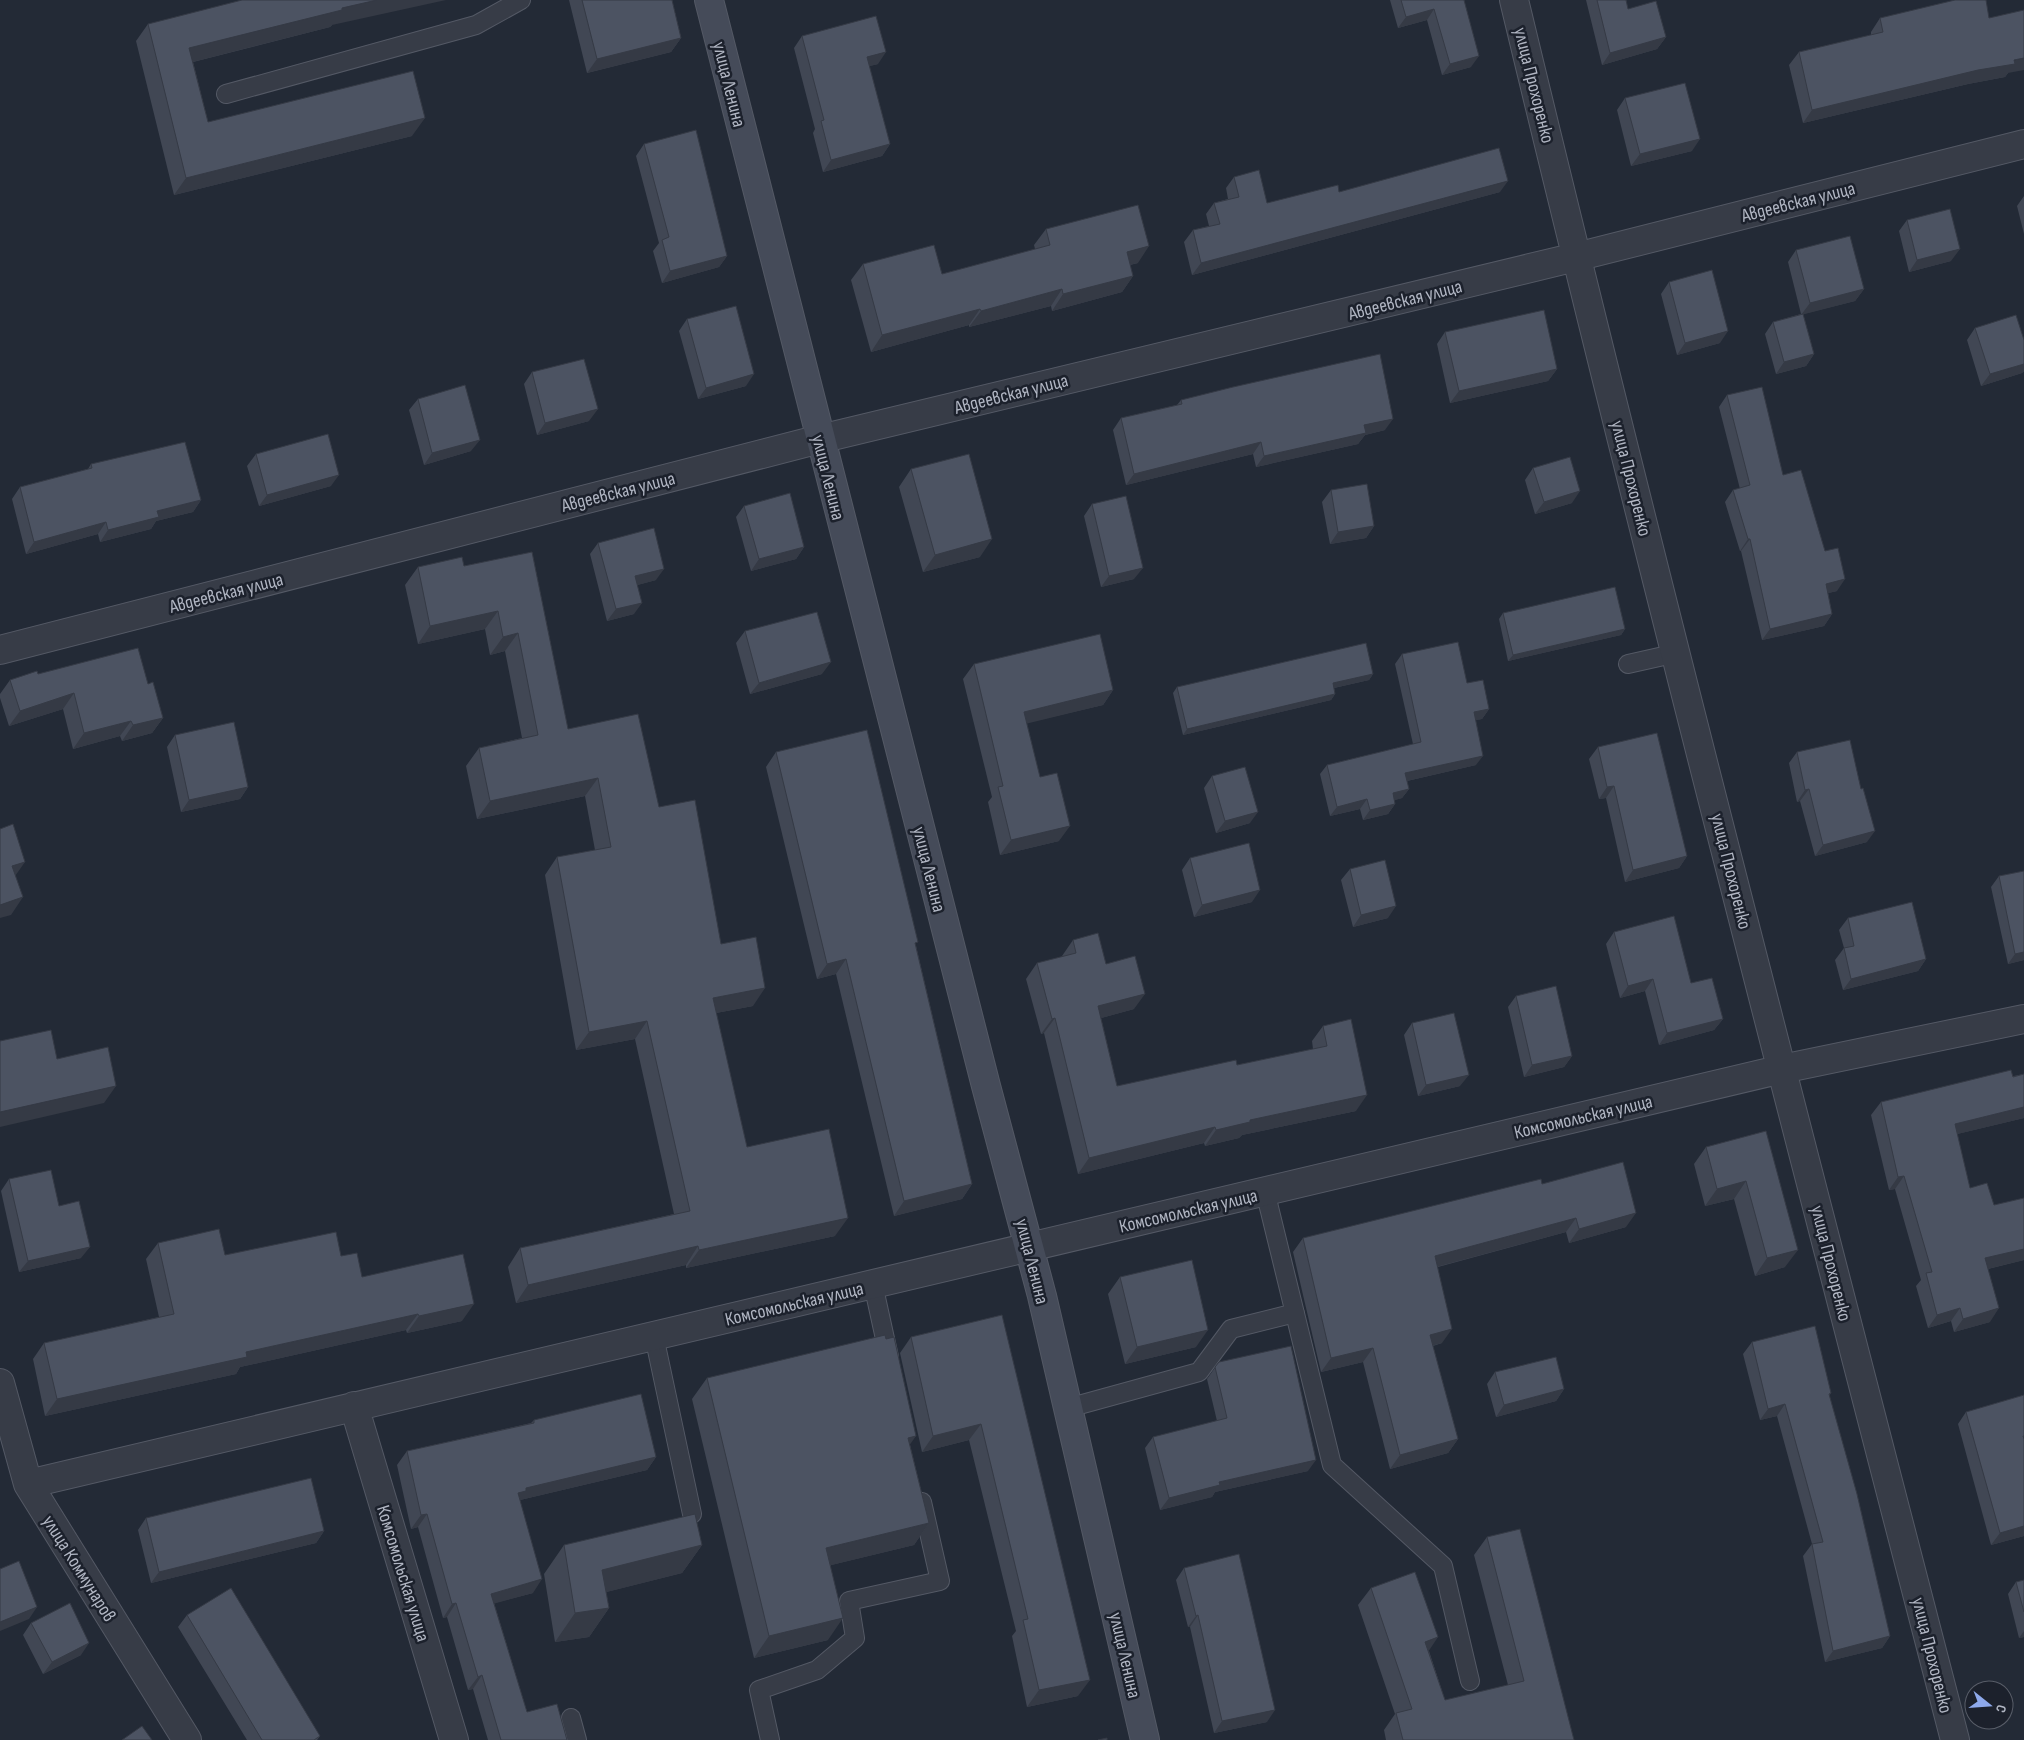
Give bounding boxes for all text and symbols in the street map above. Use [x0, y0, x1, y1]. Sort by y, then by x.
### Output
street label: улица Прохоренко [1508, 25, 1559, 146]
street label: улица Ленина [707, 39, 750, 129]
street label: Авдеевская улица [1738, 177, 1858, 228]
street label: Авдеевская улица [1345, 275, 1465, 326]
street label: Авдеевская улица [951, 369, 1071, 420]
street label: улица Прохоренко [1605, 418, 1656, 539]
street label: улица Ленина [806, 432, 849, 522]
street label: Авдеевская улица [558, 467, 678, 518]
street label: Авдеевская улица [166, 568, 286, 619]
street label: улица Прохоренко [1705, 811, 1756, 932]
street label: улица Ленина [907, 824, 950, 914]
street label: Комсомольская улица [1512, 1090, 1655, 1145]
street label: Комсомольская улица [1117, 1184, 1260, 1239]
street label: улица Прохоренко [1805, 1203, 1856, 1324]
street label: улица Ленина [1010, 1216, 1053, 1306]
street label: Комсомольская улица [723, 1277, 866, 1332]
street label: Комсомольская улица [371, 1502, 434, 1644]
street label: улица Коммунаров [37, 1511, 121, 1626]
street label: улица Прохоренко [1906, 1595, 1957, 1716]
street label: улица Ленина [1104, 1610, 1146, 1700]
north arrow [1964, 1680, 2014, 1730]
text: С [1992, 1703, 2010, 1715]

